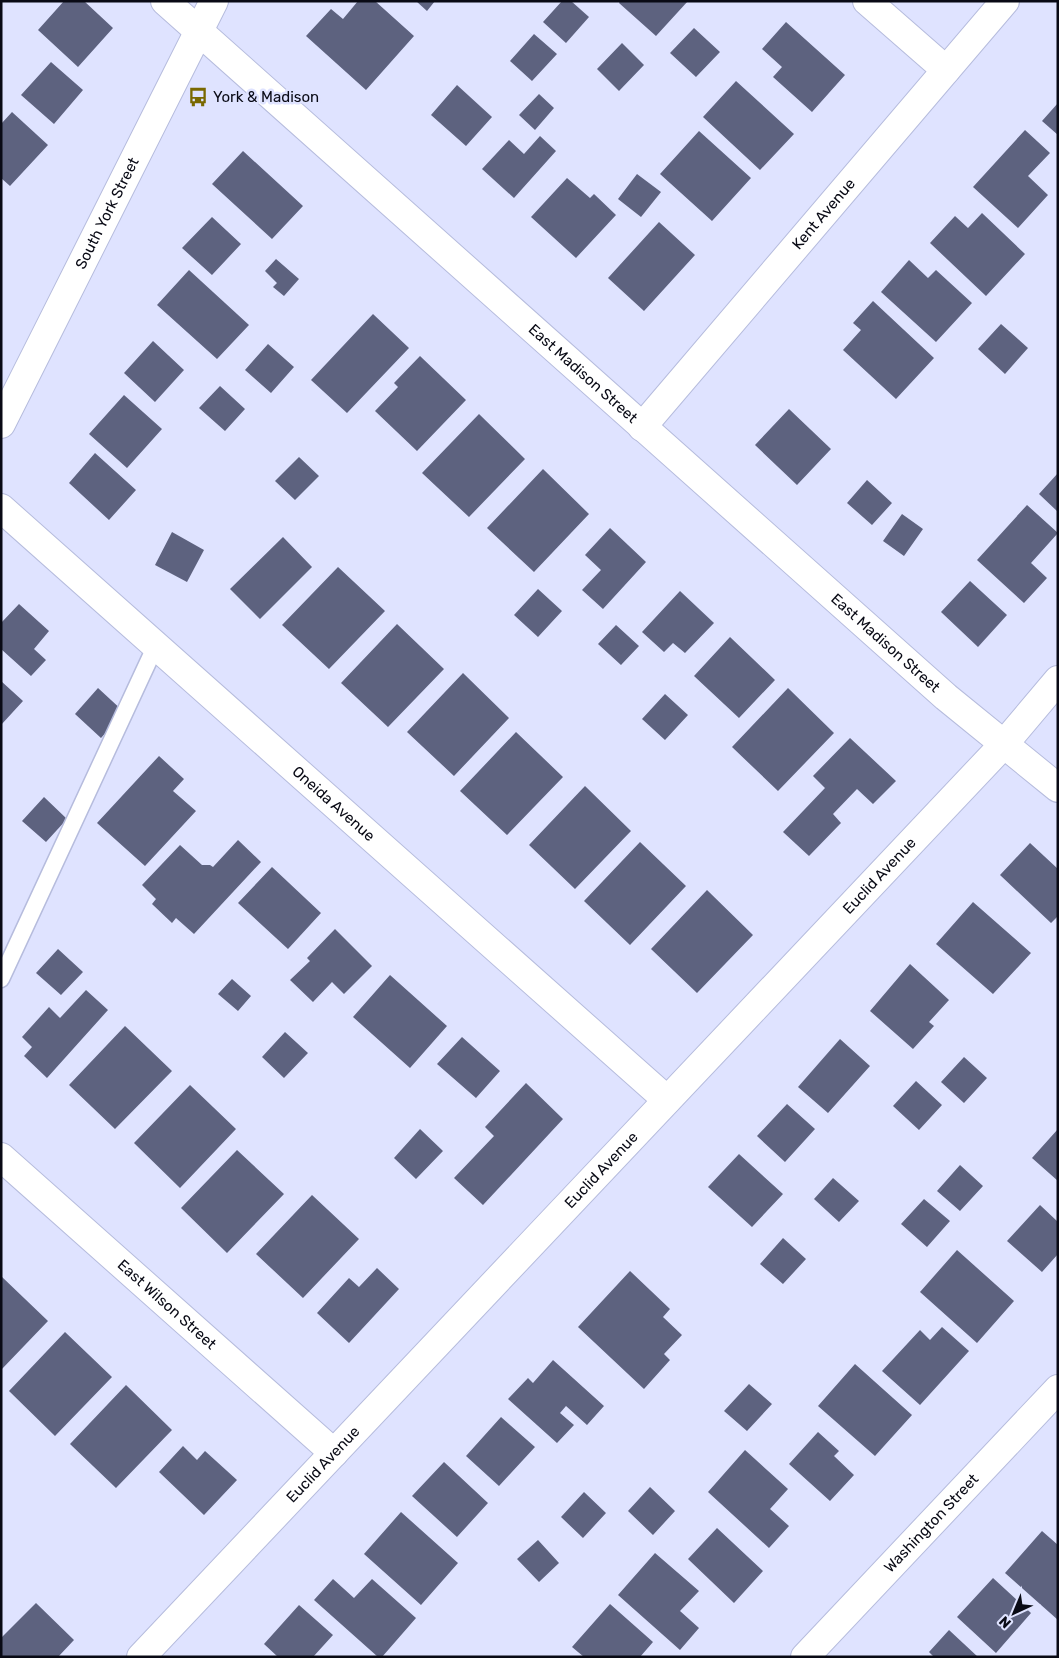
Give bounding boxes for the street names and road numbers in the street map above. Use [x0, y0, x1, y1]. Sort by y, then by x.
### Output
street label: South York Street [71, 154, 143, 272]
street label: Kent Avenue [788, 175, 859, 253]
street label: East Madison Street [525, 320, 641, 427]
street label: East Madison Street [827, 590, 944, 696]
street label: Oneida Avenue [289, 762, 379, 845]
street label: Euclid Avenue [839, 834, 920, 918]
street label: Euclid Avenue [561, 1128, 642, 1212]
street label: East Wilson Street [114, 1256, 220, 1353]
street label: Euclid Avenue [283, 1422, 363, 1506]
street label: Washington Street [880, 1470, 982, 1576]

